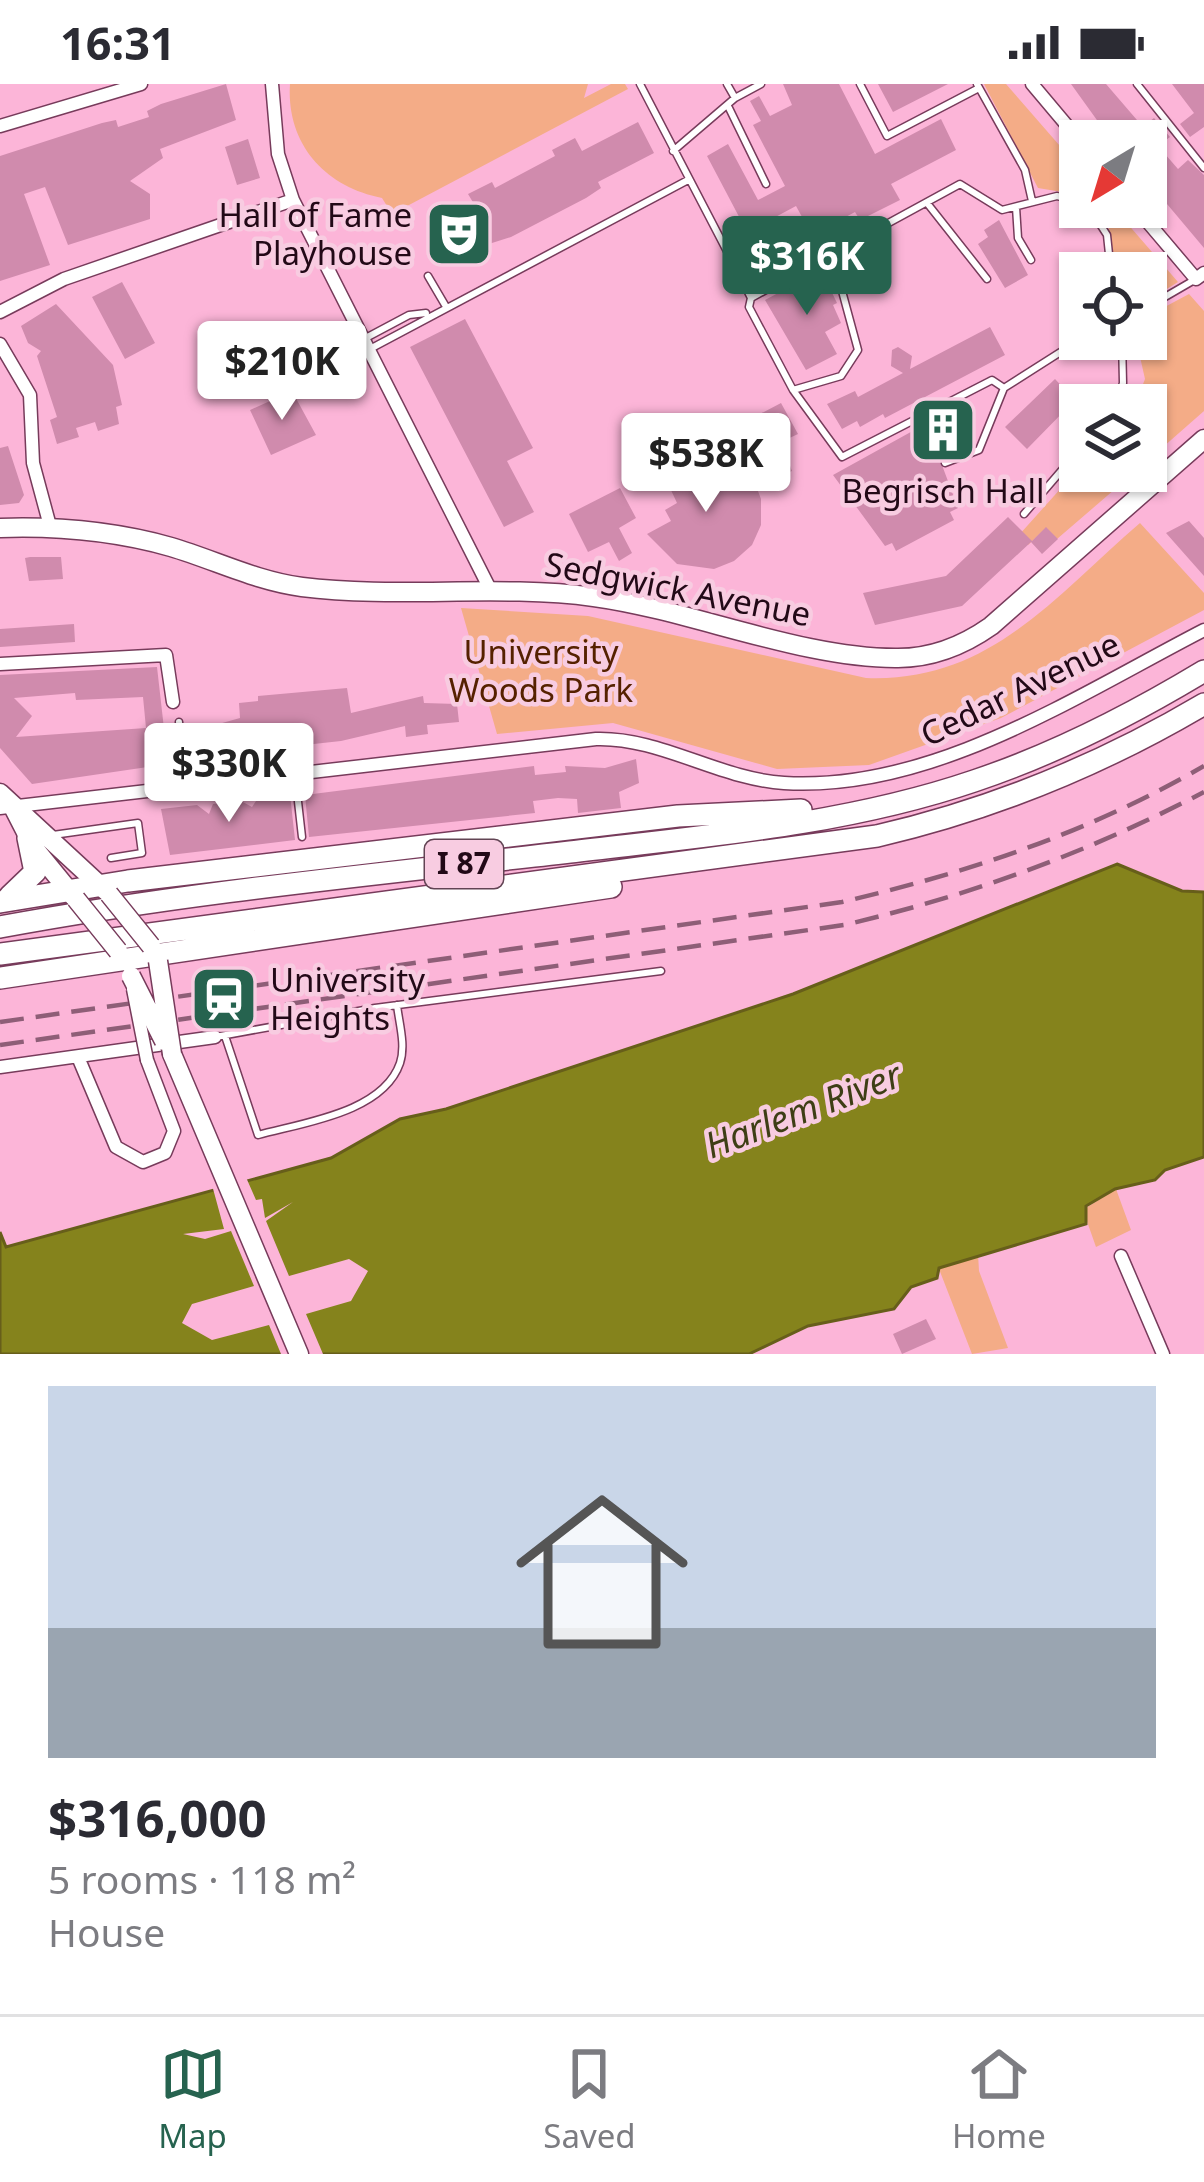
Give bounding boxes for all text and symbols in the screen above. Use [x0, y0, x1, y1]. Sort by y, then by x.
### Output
text: 16:31 [60, 12, 176, 73]
north arrow [1059, 120, 1167, 228]
map controls [1059, 120, 1167, 492]
place label: Hall of Fame Playhouse [218, 192, 412, 275]
theatre icon: Hall of Fame Playhouse [424, 199, 494, 269]
pin: $316K [723, 216, 891, 318]
text: $316K [749, 228, 865, 281]
button: locate [1059, 252, 1167, 360]
pin: $210K [198, 321, 366, 423]
text: $210K [224, 333, 340, 386]
button: layers [1059, 384, 1167, 492]
building icon: Begrisch Hall [908, 395, 978, 465]
pin: $538K [622, 413, 790, 515]
text: $538K [648, 425, 764, 478]
place label: Begrisch Hall [841, 468, 1045, 513]
street label: Sedgwick Avenue [541, 541, 815, 636]
street label: Cedar Avenue [913, 621, 1127, 756]
park label: University Woods Park [449, 629, 634, 712]
pin: $330K [145, 723, 313, 825]
text: $330K [171, 735, 287, 788]
road number: I 87 [425, 840, 503, 888]
place label: University Heights [270, 957, 425, 1040]
station icon: University Heights [189, 964, 259, 1034]
water label: Harlem River [698, 1049, 910, 1169]
icon: home [494, 1464, 710, 1680]
text: $316,000 [48, 1782, 267, 1852]
text: 5 rooms · 118 m² [48, 1852, 356, 1905]
text: House [48, 1905, 165, 1958]
tab: Map [158, 2041, 227, 2158]
tab: Saved [543, 2041, 636, 2158]
tab: Home [952, 2041, 1046, 2158]

